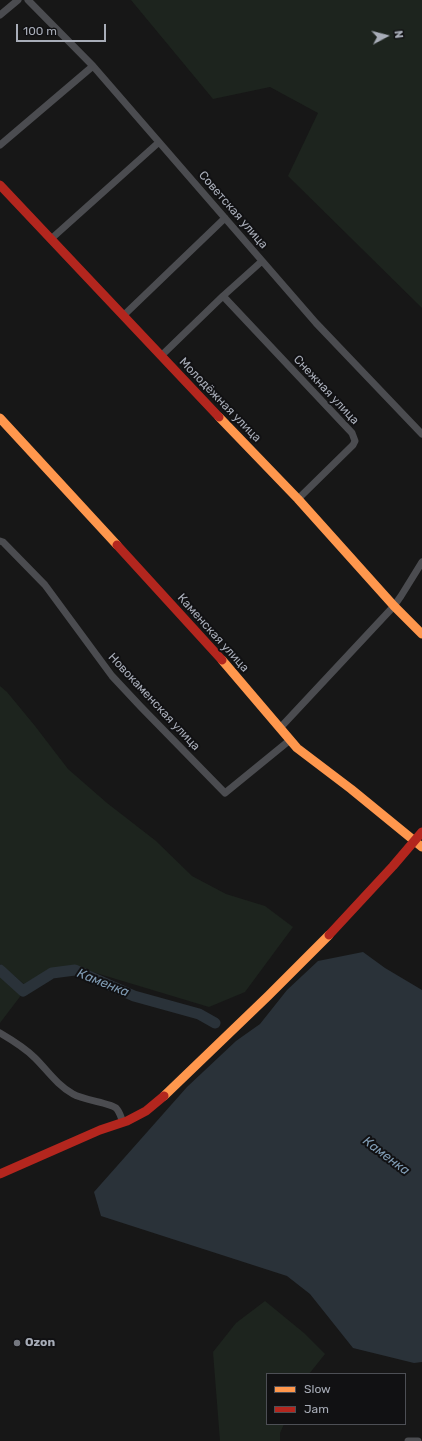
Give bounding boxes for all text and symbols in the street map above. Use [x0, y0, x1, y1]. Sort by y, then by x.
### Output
scale bar [18, 16, 108, 42]
north arrow [366, 16, 406, 56]
text: 100 m [23, 24, 57, 38]
text: N [391, 30, 405, 39]
street label: Советская улица [195, 168, 271, 252]
street label: Снежная улица [290, 352, 362, 428]
street label: Молодёжная улица [176, 355, 264, 445]
street label: Каменская улица [174, 591, 252, 675]
street label: Новокаменская улица [105, 650, 203, 754]
water label: Каменка [75, 966, 131, 1000]
water label: Каменка [360, 1133, 412, 1179]
place label: Ozon [25, 1336, 55, 1350]
marker: Ozon [12, 1338, 22, 1348]
legend [266, 1373, 406, 1425]
text: Slow [304, 1382, 331, 1396]
text: Jam [304, 1402, 329, 1416]

